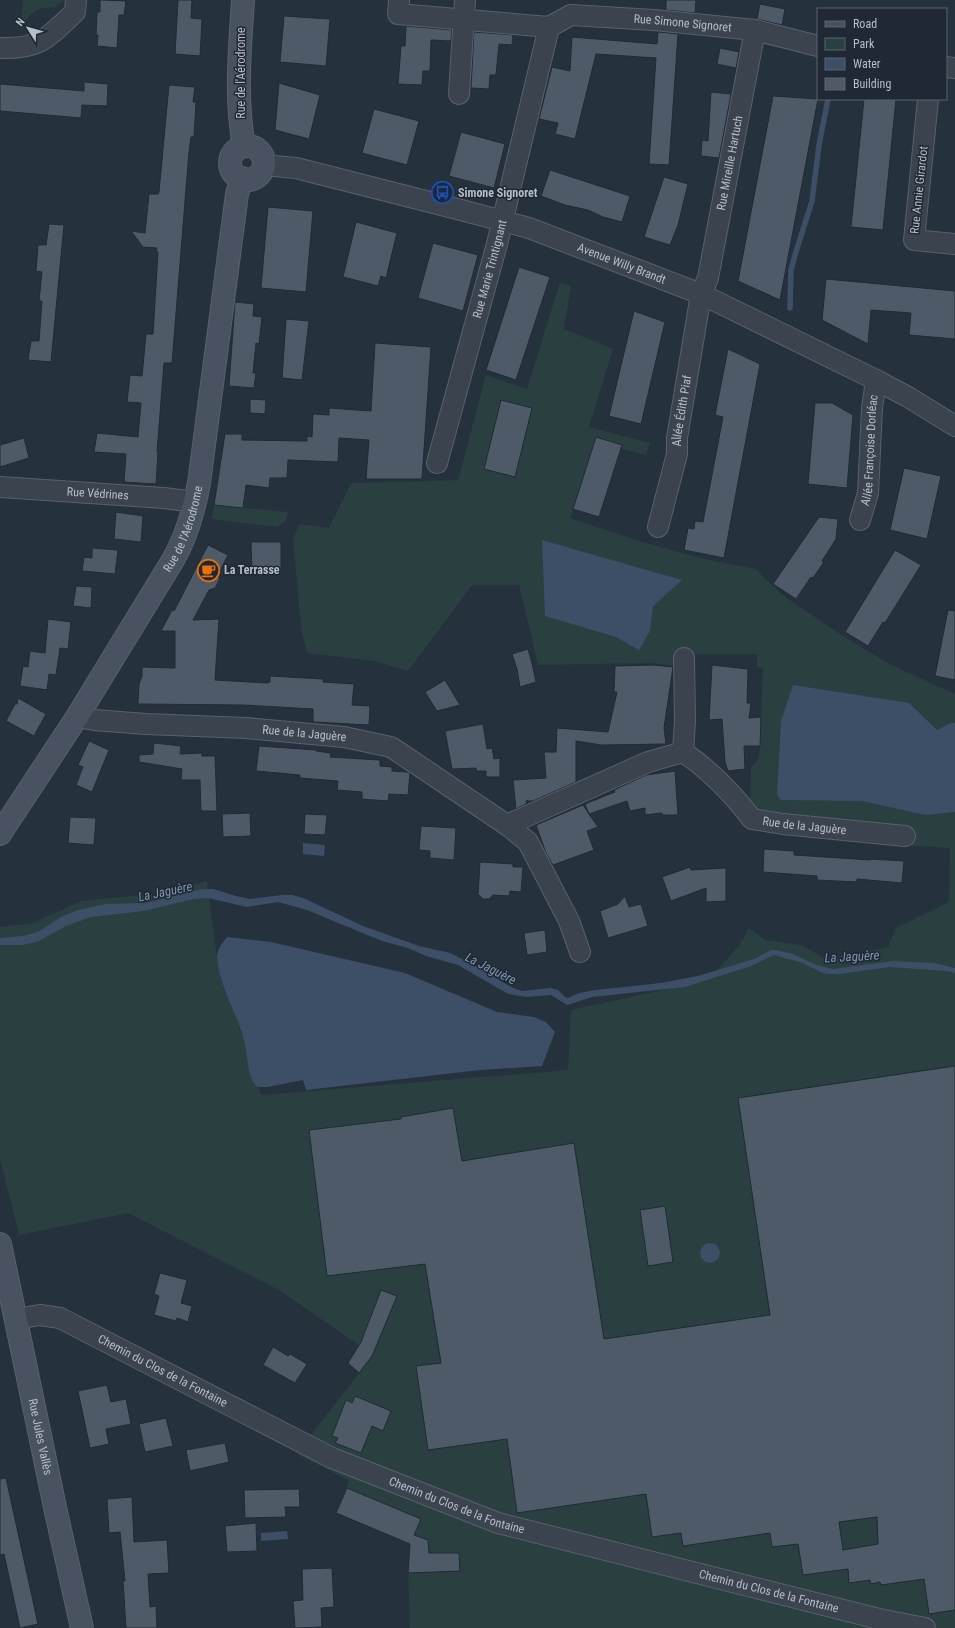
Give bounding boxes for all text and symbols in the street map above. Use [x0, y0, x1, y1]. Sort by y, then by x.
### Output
north arrow [8, 8, 48, 48]
legend [817, 8, 947, 100]
street label: Rue Simone Signoret [633, 12, 733, 35]
text: N [13, 15, 28, 29]
text: Road [853, 17, 877, 31]
street label: Rue de l'Aérodrome [234, 27, 248, 119]
text: Park [853, 37, 875, 51]
text: Water [853, 57, 881, 71]
text: Building [853, 77, 891, 91]
street label: Rue Mireille Hartuch [714, 114, 746, 211]
street label: Rue Annie Girardot [907, 145, 931, 235]
bus stop icon: Simone Signoret [430, 180, 456, 206]
place label: Simone Signoret [458, 186, 538, 200]
street label: Rue Marie Trintignant [470, 218, 510, 320]
street label: Avenue Willy Brandt [575, 240, 668, 287]
street label: Allée Édith Piaf [670, 374, 694, 447]
street label: Allée Françoise Dorléac [858, 393, 881, 507]
street label: Rue de l'Aérodrome [160, 484, 205, 575]
street label: Rue Védrines [66, 485, 129, 503]
cafe icon: La Terrasse [195, 557, 221, 583]
place label: La Terrasse [224, 563, 280, 577]
street label: Rue de la Jaguère [262, 723, 347, 744]
street label: Rue de la Jaguère [761, 814, 847, 837]
water label: La Jaguère [137, 878, 194, 905]
water label: La Jaguère [824, 948, 880, 965]
water label: La Jaguère [463, 949, 519, 988]
street label: Chemin du Clos de la Fontaine [96, 1332, 230, 1410]
street label: Rue Jules Vallès [25, 1397, 55, 1476]
street label: Chemin du Clos de la Fontaine [387, 1474, 526, 1536]
street label: Chemin du Clos de la Fontaine [697, 1567, 841, 1616]

